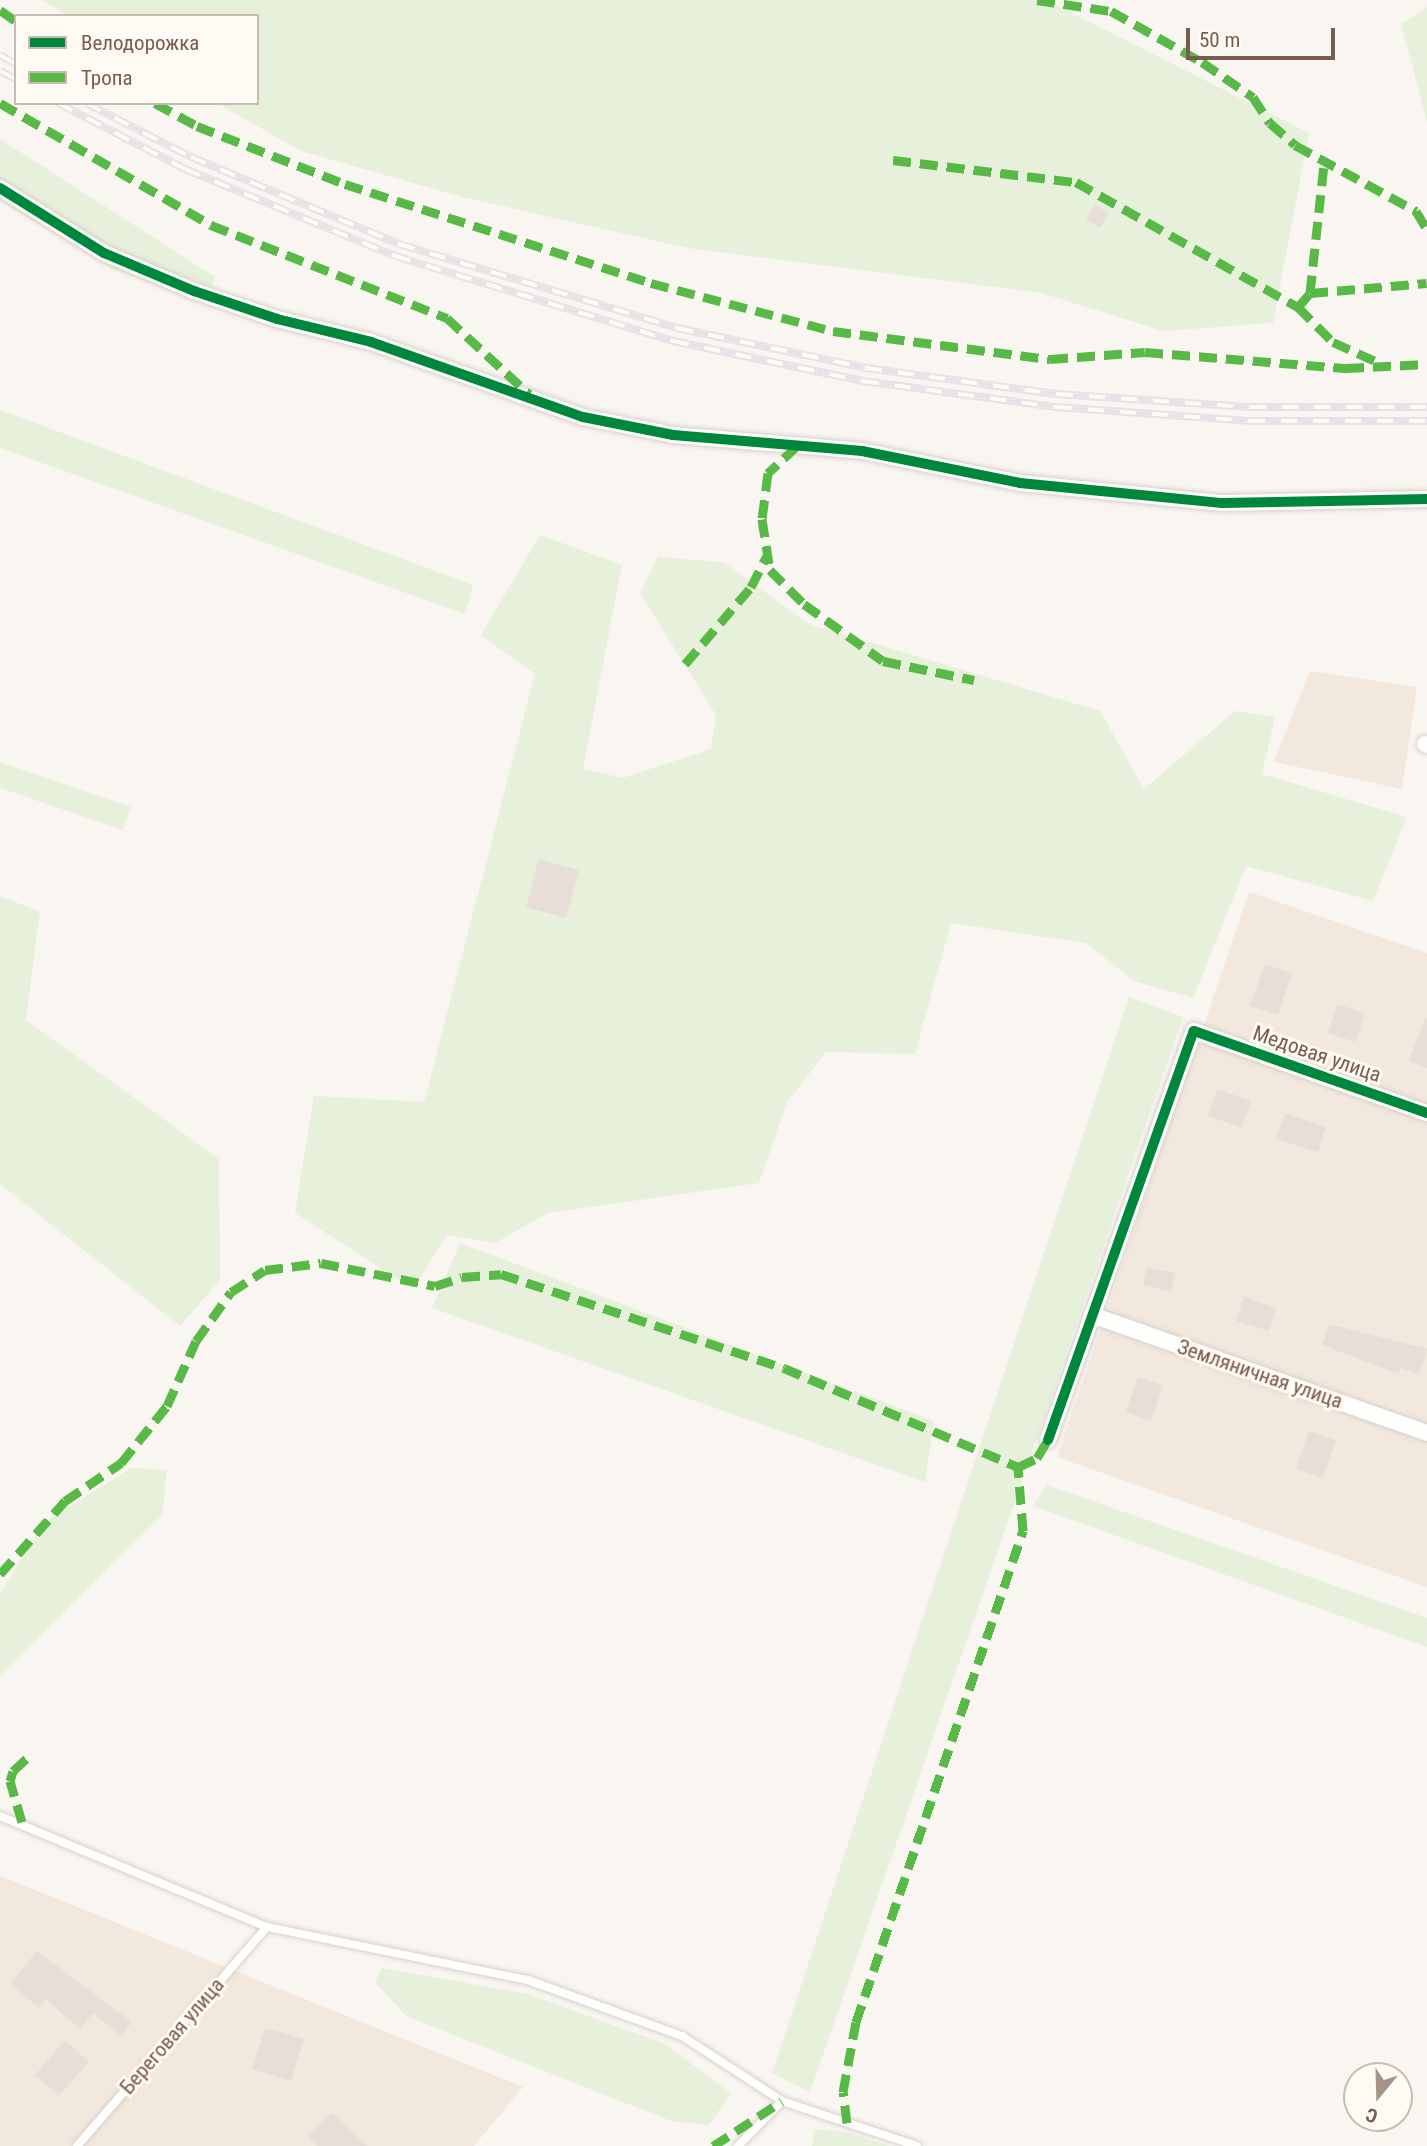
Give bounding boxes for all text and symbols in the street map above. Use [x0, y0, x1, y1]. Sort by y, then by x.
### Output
legend [14, 14, 259, 105]
scale bar [1189, 14, 1338, 58]
text: 50 m [1199, 28, 1240, 52]
text: Велодорожка [81, 31, 199, 55]
text: Тропа [81, 66, 132, 90]
street label: Медовая улица [1250, 1020, 1384, 1088]
street label: Земляничная улица [1174, 1334, 1346, 1414]
street label: Береговая улица [115, 1973, 229, 2099]
north arrow [1343, 2062, 1413, 2132]
text: С [1363, 2103, 1381, 2128]

